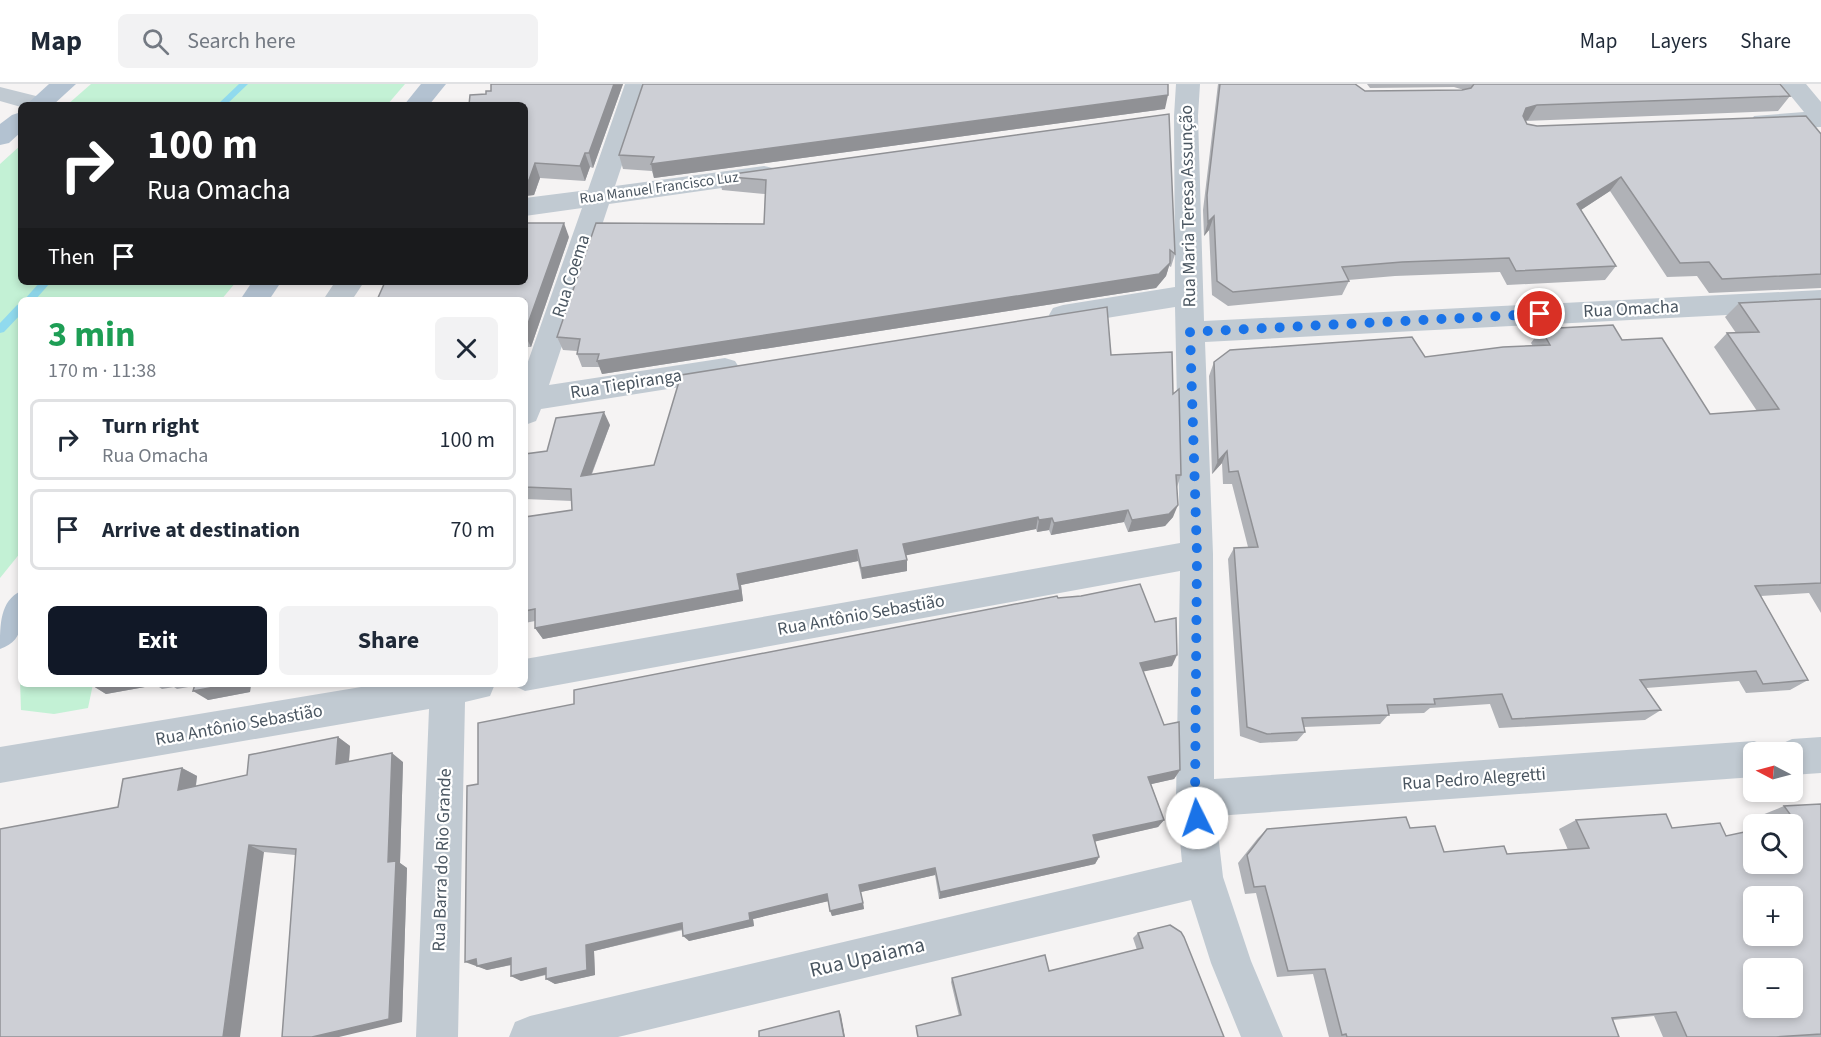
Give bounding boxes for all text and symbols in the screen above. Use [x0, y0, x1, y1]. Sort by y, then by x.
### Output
search box [118, 14, 538, 68]
text: Map [30, 21, 82, 61]
icon: search [139, 25, 172, 58]
text: Search here [187, 25, 296, 57]
text: Map [1580, 26, 1617, 56]
text: Layers [1650, 26, 1707, 56]
text: Share [1740, 26, 1791, 56]
street label: Rua Maria Teresa Assunção [1174, 105, 1202, 307]
text: 100 m [147, 115, 258, 175]
icon: right [48, 126, 126, 204]
street label: Rua Manuel Francisco Luz [578, 166, 740, 210]
text: Rua Omacha [147, 171, 291, 210]
street label: Rua Coema [546, 231, 596, 321]
icon: arrive [107, 240, 140, 273]
text: Then [48, 241, 95, 273]
pin [1514, 288, 1565, 339]
street label: Rua Omacha [1583, 294, 1679, 324]
icon: arrive [1523, 297, 1556, 330]
text: 3 min [48, 309, 136, 360]
button: close [435, 317, 498, 380]
text: 170 m · 11:38 [48, 357, 156, 385]
street label: Rua Tiepiranga [568, 363, 684, 405]
text: Turn right [102, 410, 199, 442]
icon: right [51, 423, 84, 456]
text: 100 m [440, 424, 495, 456]
text: Rua Omacha [102, 442, 208, 470]
icon: arrive [51, 513, 84, 546]
text: Arrive at destination [102, 514, 300, 546]
text: 70 m [450, 514, 495, 546]
street label: Rua Antônio Sebastião [775, 588, 947, 642]
button: Exit [48, 606, 267, 675]
button: Share [279, 606, 498, 675]
street label: Rua Antônio Sebastião [153, 698, 325, 752]
north arrow [1743, 742, 1803, 802]
map controls [1743, 742, 1803, 1018]
street label: Rua Pedro Alegretti [1401, 762, 1547, 796]
street label: Rua Barra do Rio Grande [426, 768, 458, 952]
position arrow [1165, 786, 1229, 850]
button: search [1743, 814, 1803, 874]
button: + [1743, 886, 1803, 946]
street label: Rua Upaiama [806, 929, 928, 985]
button: − [1743, 958, 1803, 1018]

